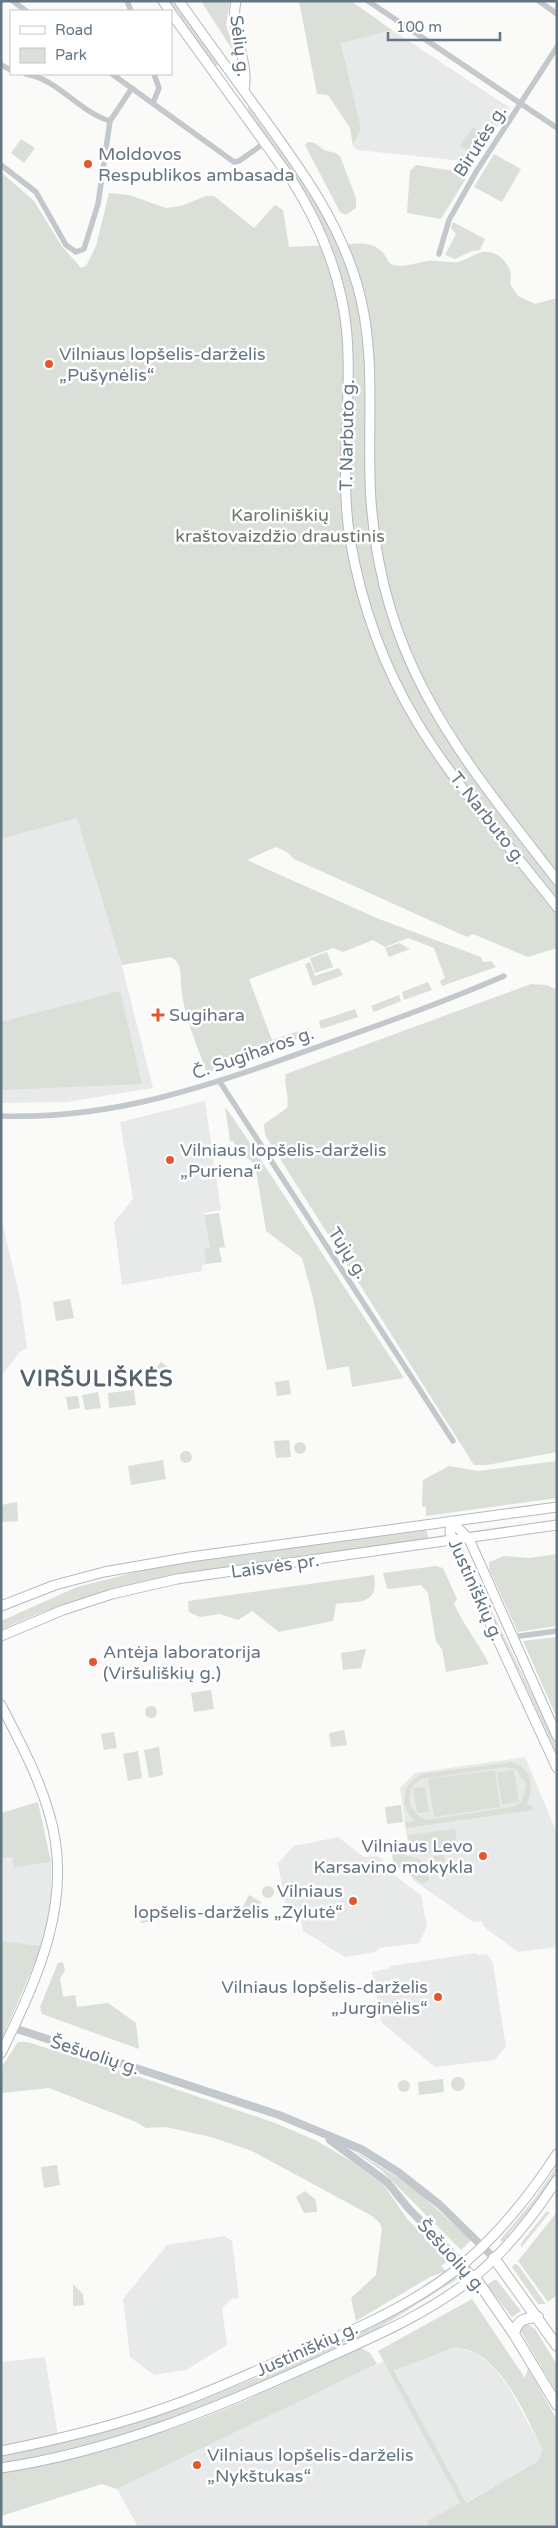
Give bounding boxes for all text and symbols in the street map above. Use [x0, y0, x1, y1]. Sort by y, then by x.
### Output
legend [10, 10, 172, 75]
scale bar [388, 10, 500, 42]
street label: Sėlių g. [225, 14, 255, 78]
text: 100 m [396, 18, 442, 36]
text: Road [55, 21, 93, 39]
text: Park [55, 46, 87, 64]
street label: Birutės g. [449, 101, 511, 181]
place label: Moldovos Respublikos ambasada [98, 143, 295, 186]
marker: Moldovos Respublikos ambasada [82, 158, 94, 170]
place label: Vilniaus lopšelis-darželis „Pušynėlis“ [59, 343, 266, 386]
marker: Vilniaus lopšelis-darželis „Pušynėlis“ [43, 358, 55, 370]
street label: T. Narbuto g. [335, 379, 359, 491]
park label: Karoliniškių kraštovaizdžio draustinis [175, 504, 385, 547]
street label: T. Narbuto g. [445, 767, 531, 869]
place label: Sugihara [169, 1004, 245, 1026]
marker: Sugihara [151, 1008, 165, 1022]
street label: Č. Sugiharos g. [189, 1022, 317, 1084]
place label: Vilniaus lopšelis-darželis „Puriena“ [180, 1139, 387, 1182]
marker: Vilniaus lopšelis-darželis „Puriena“ [164, 1154, 176, 1166]
street label: Tujų g. [323, 1223, 373, 1283]
district label: VIRŠULIŠKĖS [20, 1365, 174, 1392]
street label: Justiniškių g. [444, 1536, 508, 1644]
street label: Laisvės pr. [229, 1549, 321, 1583]
place label: Antėja laboratorija (Viršuliškių g.) [103, 1641, 261, 1684]
marker: Antėja laboratorija (Viršuliškių g.) [87, 1656, 99, 1668]
place label: Vilniaus Levo Karsavino mokykla [313, 1835, 473, 1878]
marker: Vilniaus Levo Karsavino mokykla [477, 1850, 489, 1862]
place label: Vilniaus lopšelis-darželis „Zylutė“ [133, 1880, 343, 1923]
marker: Vilniaus lopšelis-darželis „Zylutė“ [347, 1895, 359, 1907]
place label: Vilniaus lopšelis-darželis „Jurginėlis“ [221, 1976, 428, 2019]
marker: Vilniaus lopšelis-darželis „Jurginėlis“ [432, 1991, 444, 2003]
street label: Šešuolių g. [48, 2030, 142, 2080]
street label: Šešuolių g. [413, 2214, 491, 2298]
street label: Justiniškių g. [253, 2317, 361, 2381]
place label: Vilniaus lopšelis-darželis „Nykštukas“ [207, 2444, 414, 2487]
marker: Vilniaus lopšelis-darželis „Nykštukas“ [191, 2459, 203, 2471]

